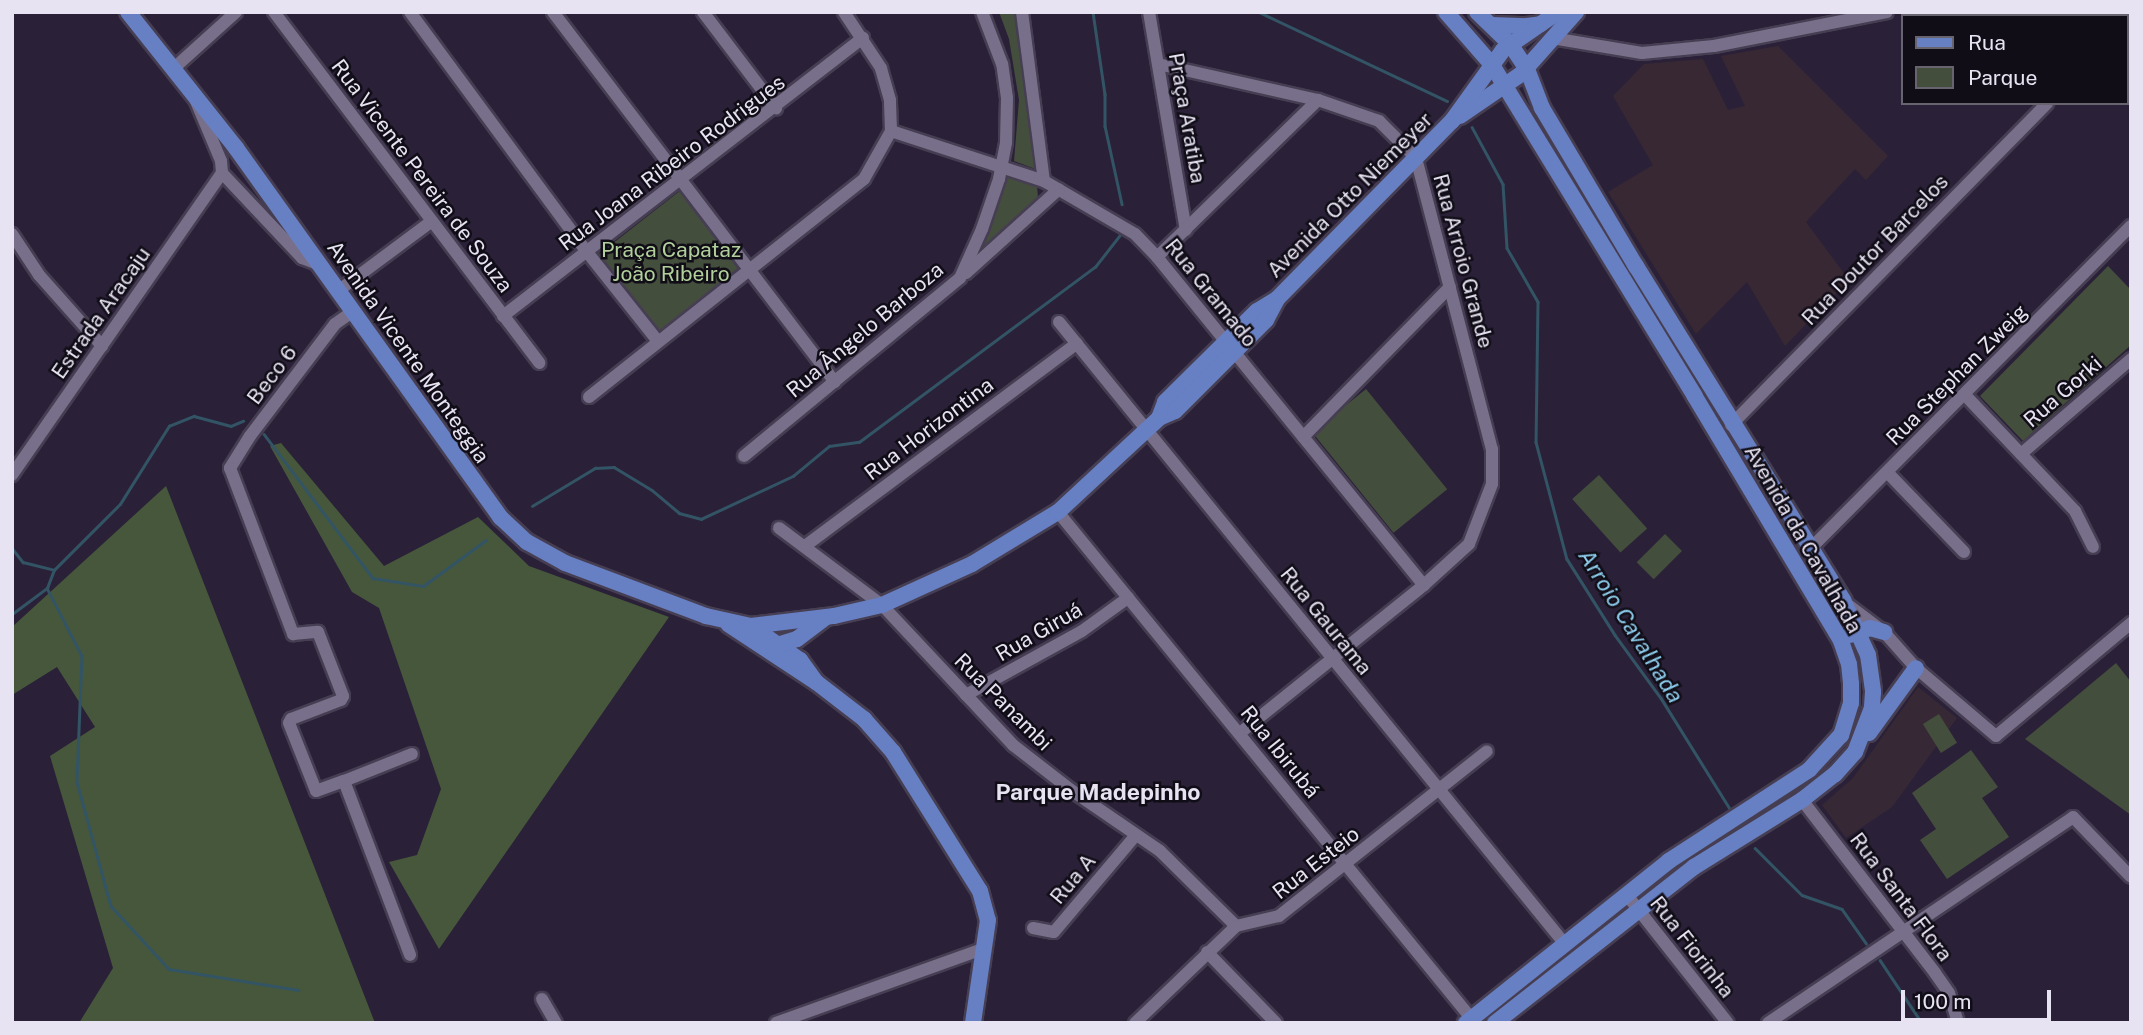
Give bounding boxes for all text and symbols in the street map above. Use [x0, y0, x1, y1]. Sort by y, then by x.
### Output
legend [1902, 14, 2129, 105]
text: Rua [1968, 30, 2006, 55]
street label: Praça Aratiba [1163, 51, 1211, 185]
street label: Rua Vicente Pereira de Souza [326, 54, 518, 298]
text: Parque [1968, 65, 2037, 90]
street label: Rua Joana Ribeiro Rodrigues [554, 70, 790, 256]
street label: Avenida Otto Niemeyer [1262, 107, 1438, 283]
street label: Rua Doutor Barcelos [1797, 169, 1953, 331]
street label: Rua Arroio Grande [1428, 171, 1498, 351]
street label: Rua Gramado [1160, 234, 1262, 352]
street label: Avenida Vicente Monteggia [321, 236, 495, 468]
park label: Praça Capataz João Ribeiro [601, 237, 741, 287]
street label: Estrada Aracaju [46, 242, 156, 384]
street label: Rua Ângelo Barboza [781, 257, 949, 403]
street label: Rua Stephan Zweig [1881, 299, 2033, 451]
street label: Beco 6 [242, 340, 302, 410]
street label: Rua Gorki [2019, 351, 2107, 433]
street label: Rua Horizontina [860, 372, 998, 486]
street label: Avenida da Cavalhada [1739, 440, 1867, 638]
water label: Arroio Cavalhada [1573, 544, 1689, 708]
street label: Rua Gaurama [1275, 562, 1377, 680]
street label: Rua Giruá [991, 597, 1087, 667]
street label: Rua Panambi [949, 648, 1057, 756]
street label: Rua Ibirubá [1235, 701, 1325, 803]
district label: Parque Madepinho [995, 778, 1201, 806]
street label: Rua Esteio [1268, 821, 1364, 905]
street label: Rua Santa Flora [1844, 828, 1958, 966]
street label: Rua A [1045, 849, 1101, 909]
street label: Rua Fiorinha [1645, 891, 1739, 1003]
scale bar [1905, 976, 2056, 1020]
text: 100 m [1914, 989, 1971, 1014]

